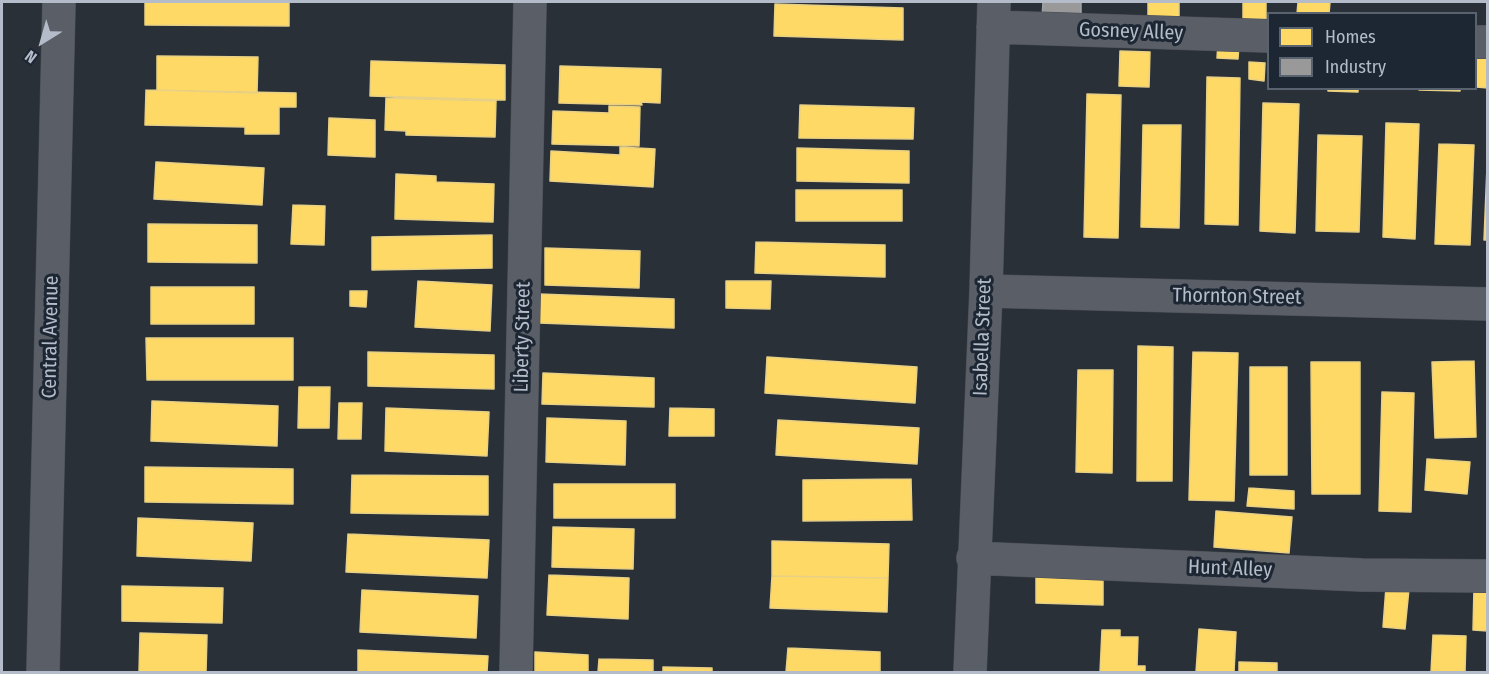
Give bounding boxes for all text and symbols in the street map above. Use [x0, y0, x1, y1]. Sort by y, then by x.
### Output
north arrow [12, 12, 72, 72]
legend [1267, 12, 1477, 90]
street label: Gosney Alley [1079, 18, 1183, 46]
text: Homes [1325, 26, 1376, 48]
text: N [21, 46, 40, 67]
text: Industry [1325, 56, 1386, 78]
street label: Central Avenue [38, 275, 64, 399]
street label: Isabella Street [969, 278, 997, 396]
street label: Liberty Street [510, 281, 536, 393]
street label: Thornton Street [1172, 284, 1302, 310]
street label: Hunt Alley [1188, 556, 1272, 582]

